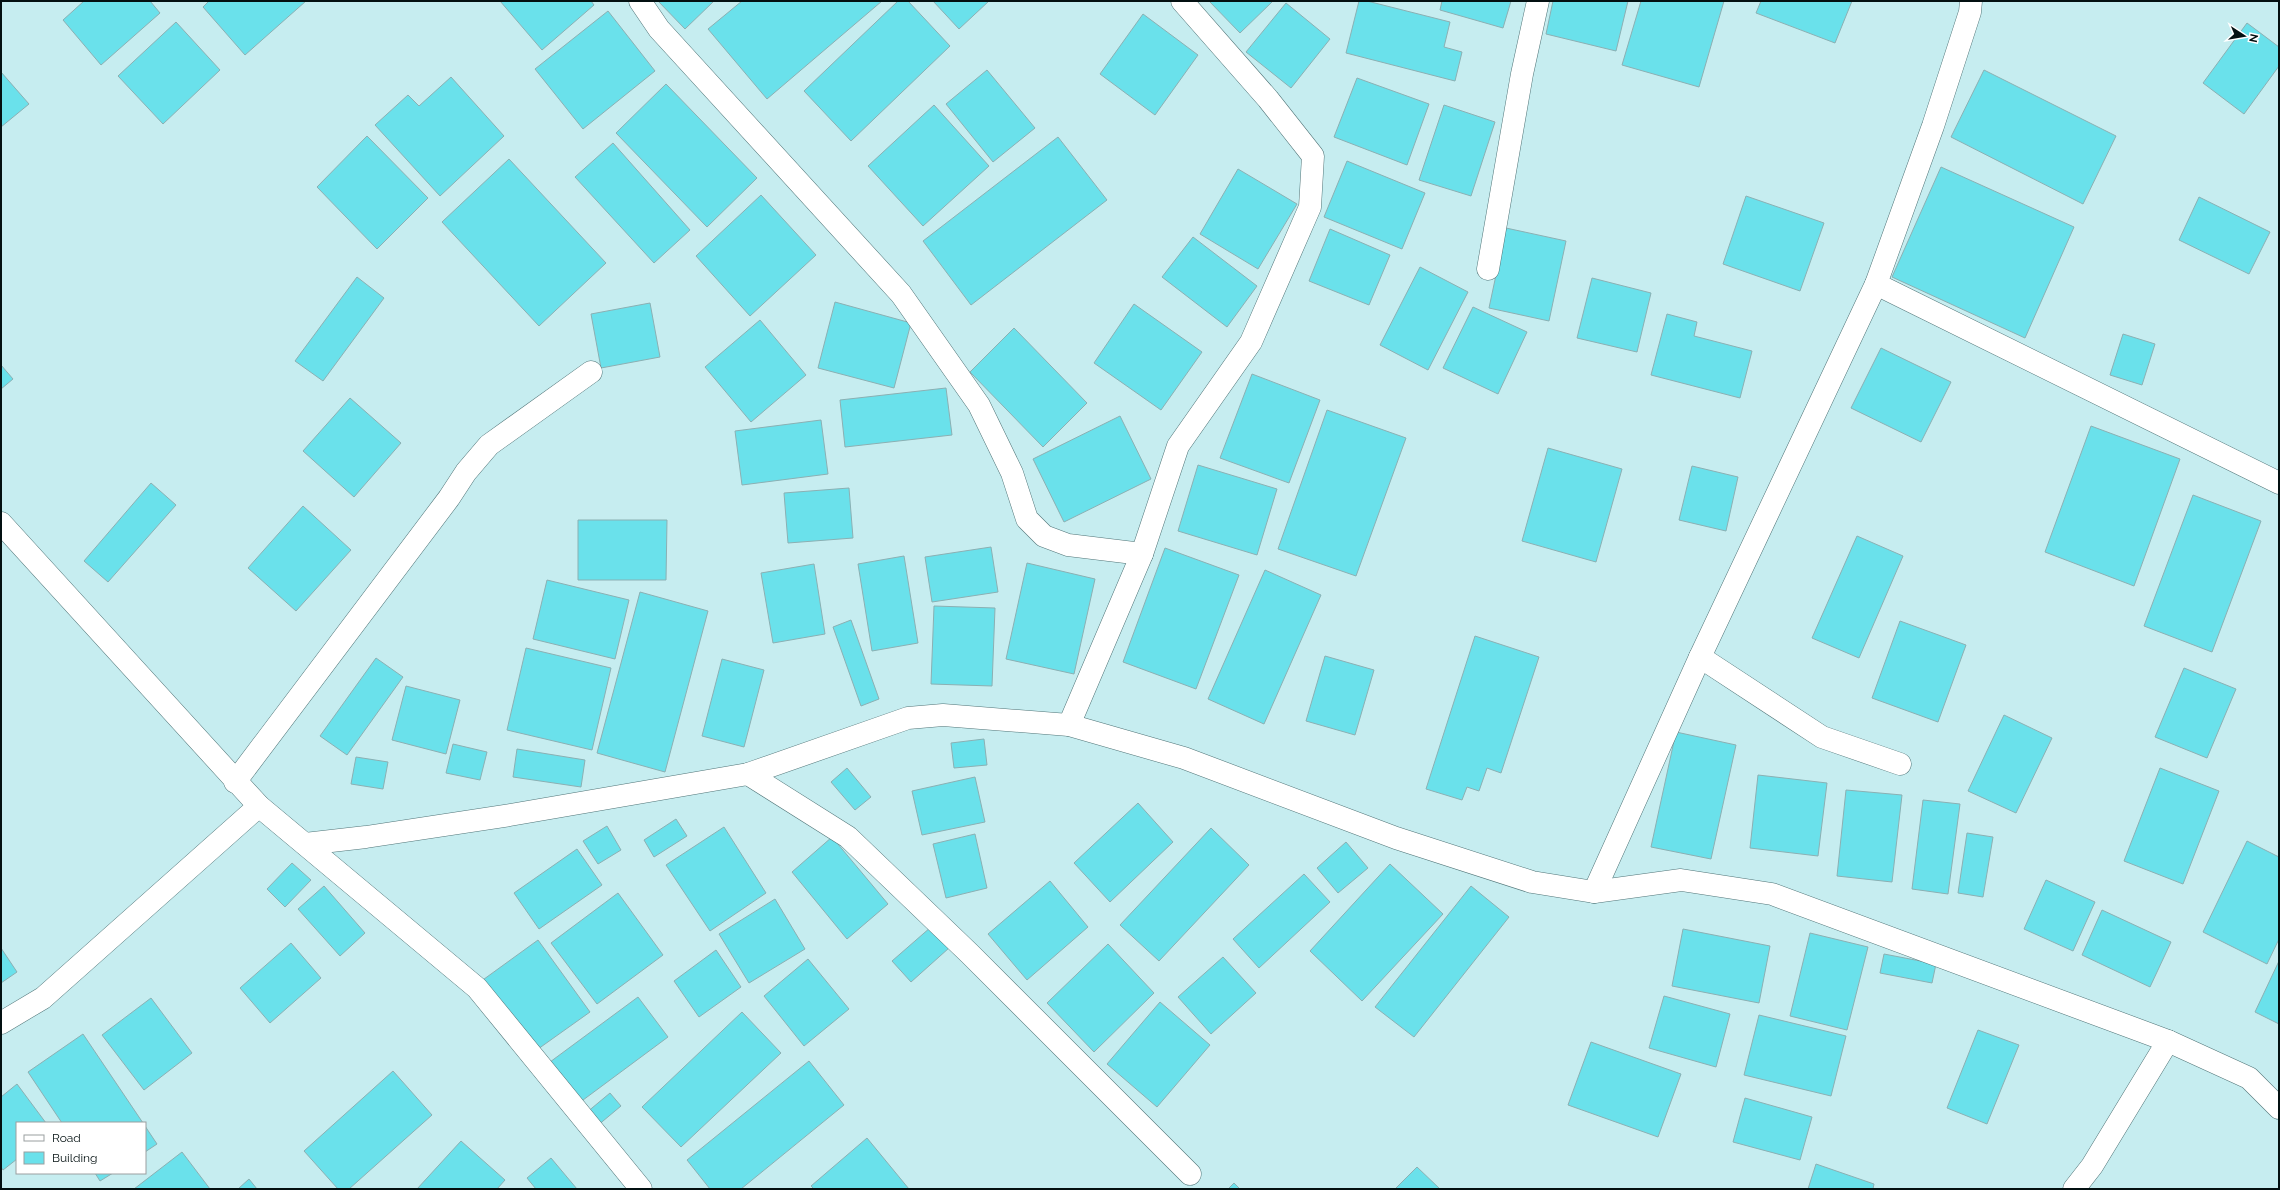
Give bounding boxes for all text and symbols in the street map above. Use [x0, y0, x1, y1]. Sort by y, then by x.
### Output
north arrow [2224, 16, 2264, 56]
text: N [2246, 33, 2261, 43]
legend [16, 1122, 146, 1174]
text: Road [52, 1131, 81, 1145]
text: Building [52, 1151, 98, 1165]

